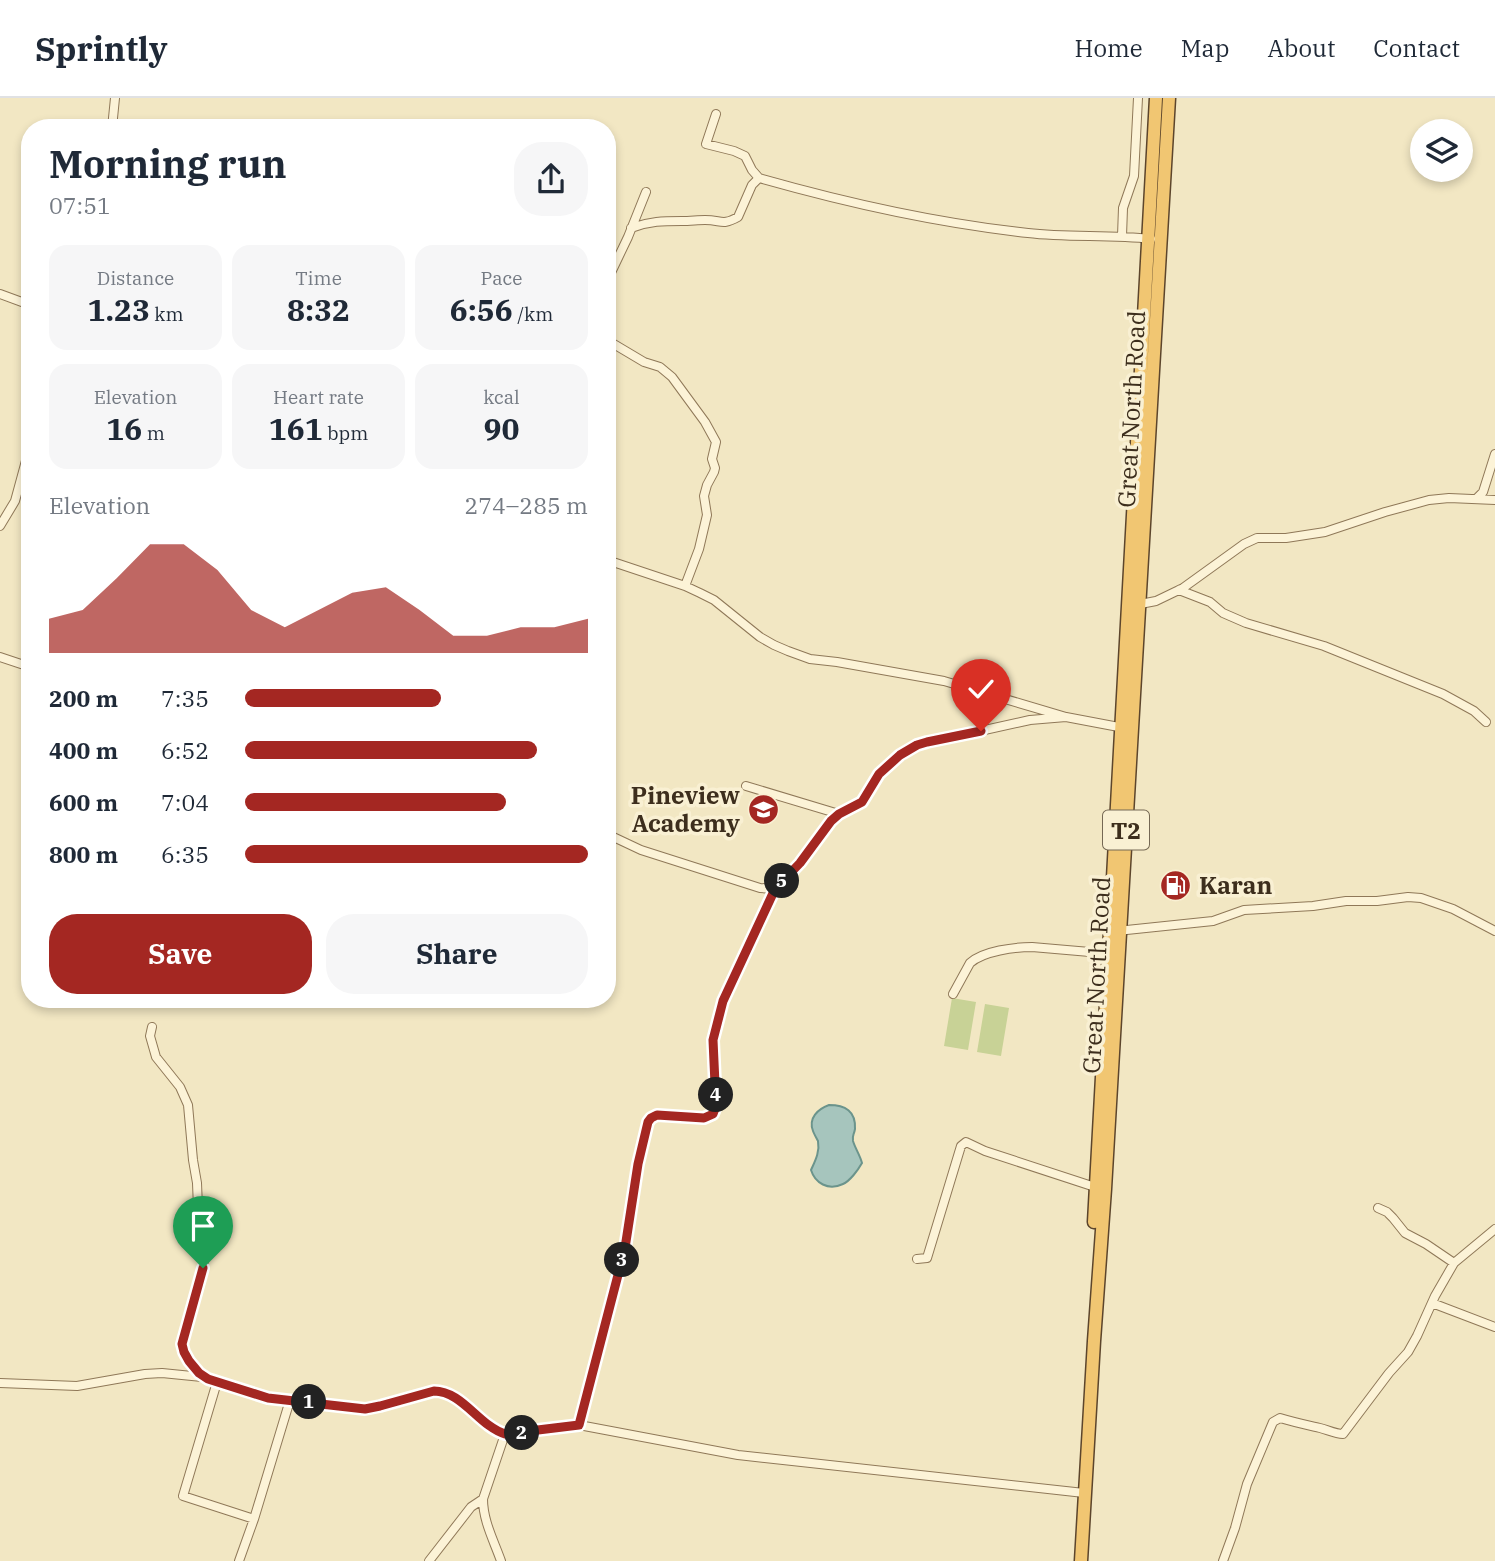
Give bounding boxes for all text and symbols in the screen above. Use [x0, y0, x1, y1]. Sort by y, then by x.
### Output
text: Sprintly [35, 27, 168, 70]
text: Home [1075, 32, 1143, 64]
text: Map [1181, 32, 1229, 64]
text: About [1267, 32, 1335, 64]
text: Contact [1373, 32, 1460, 64]
map controls [1410, 119, 1473, 182]
button: layers [1410, 119, 1473, 182]
text: Morning run [49, 139, 287, 188]
button: share [514, 142, 588, 216]
text: 07:51 [49, 190, 111, 220]
text: Distance [97, 266, 174, 290]
text: Time [295, 266, 342, 290]
text: Pace [481, 266, 522, 290]
text: 1.23 [87, 290, 150, 329]
text: 8:32 [287, 290, 350, 329]
text: 6:56 [450, 290, 513, 329]
text: km [150, 302, 184, 326]
text: /km [513, 302, 553, 326]
street label: Great North Road [1110, 310, 1152, 508]
text: Elevation [94, 385, 177, 409]
text: Heart rate [273, 385, 364, 409]
text: kcal [483, 385, 520, 409]
text: 16 [106, 409, 142, 448]
text: 161 [269, 409, 323, 448]
text: 90 [484, 409, 520, 448]
text: m [142, 421, 165, 445]
text: bpm [323, 421, 368, 445]
text: Elevation [49, 490, 150, 520]
text: 274–285 m [464, 490, 588, 520]
pin [951, 659, 1011, 731]
icon: check [962, 670, 1000, 708]
text: 200 m [49, 683, 118, 713]
text: 7:35 [161, 683, 209, 713]
text: 400 m [49, 735, 118, 765]
text: 6:52 [161, 735, 209, 765]
place label: Pineview Academy [631, 779, 740, 839]
text: 600 m [49, 787, 118, 817]
text: 7:04 [161, 787, 209, 817]
school or university icon: Pineview Academy [746, 792, 780, 826]
road number: T2 [1103, 810, 1149, 850]
text: 800 m [49, 839, 118, 869]
text: 6:35 [161, 839, 209, 869]
pin: 5 [764, 864, 800, 898]
text: 5 [776, 868, 787, 892]
fuel station icon: Karan [1159, 868, 1193, 902]
place label: Karan [1199, 869, 1273, 901]
street label: Great North Road [1075, 876, 1117, 1074]
button: Save [49, 914, 312, 994]
button: Share [326, 914, 588, 994]
pin: 4 [698, 1077, 734, 1112]
text: 4 [710, 1082, 721, 1106]
pin [173, 1196, 233, 1268]
icon: arrive [184, 1207, 222, 1245]
pin: 3 [604, 1242, 640, 1278]
text: 3 [616, 1247, 627, 1271]
pin: 1 [292, 1384, 326, 1420]
text: 1 [303, 1389, 314, 1413]
pin: 2 [504, 1416, 540, 1450]
text: 2 [516, 1420, 527, 1444]

